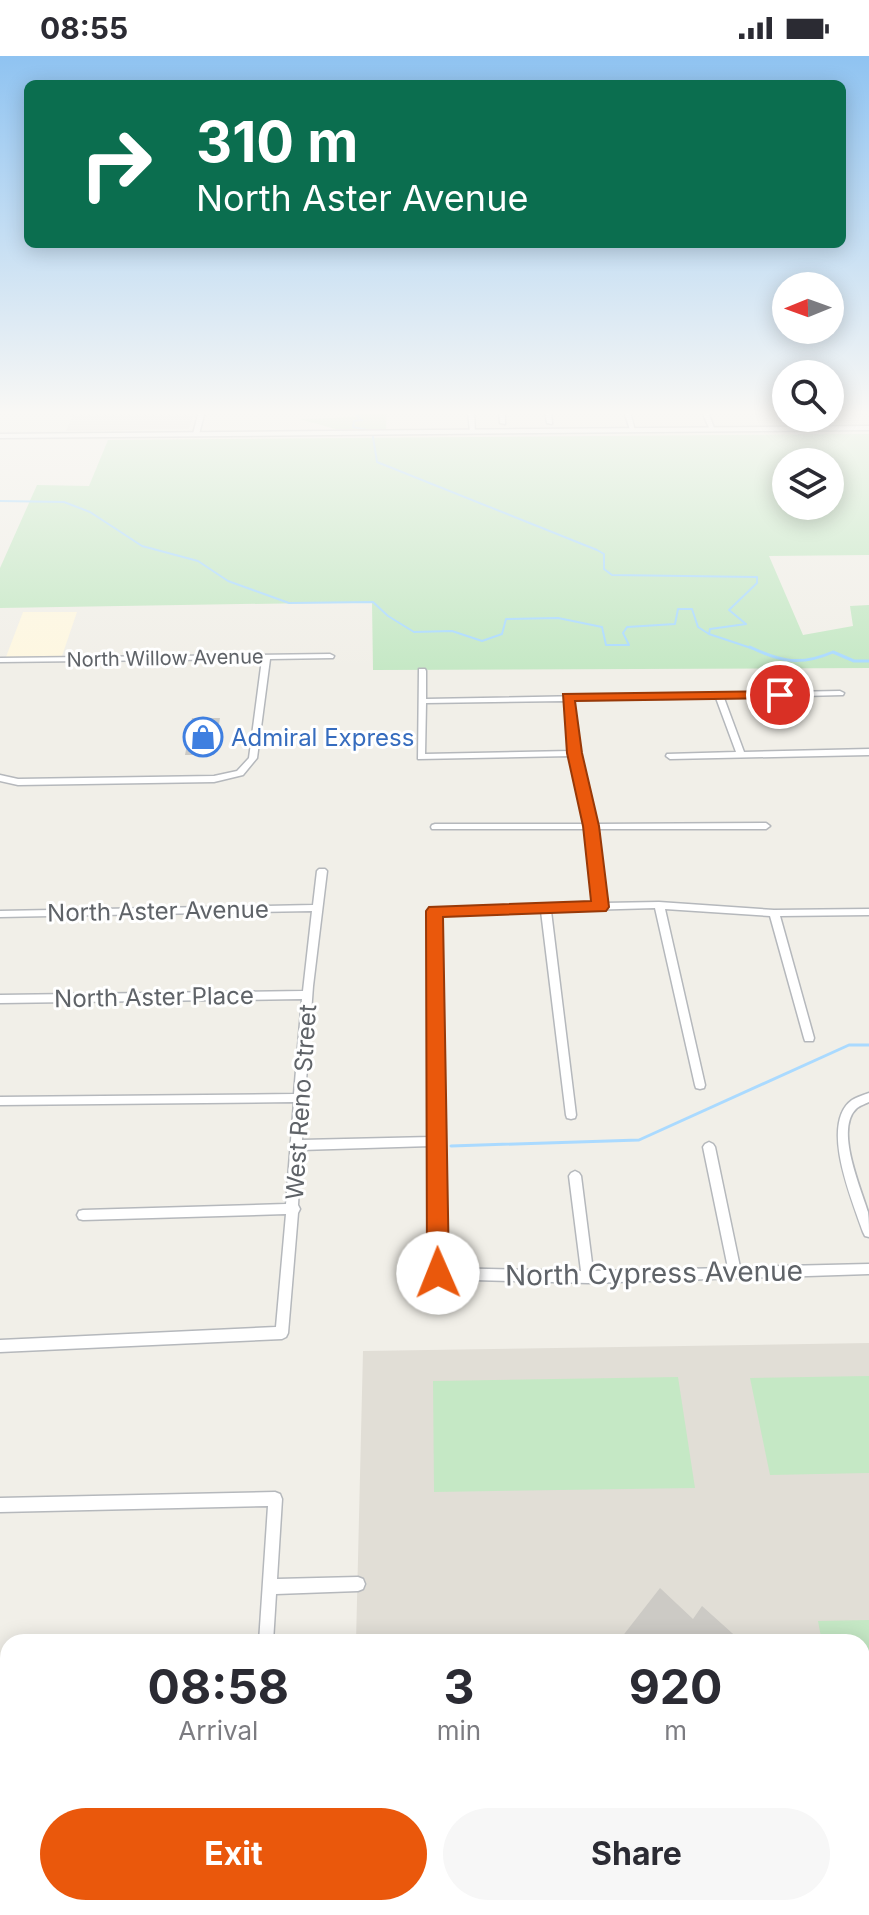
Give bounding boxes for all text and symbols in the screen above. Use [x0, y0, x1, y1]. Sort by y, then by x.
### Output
text: 08:55 [40, 10, 128, 46]
text: 310 m [196, 108, 358, 176]
icon: right [64, 112, 168, 216]
text: North Aster Avenue [196, 176, 528, 220]
north arrow [772, 272, 844, 344]
map controls [772, 272, 844, 520]
button: search [772, 360, 844, 432]
button: layers [772, 448, 844, 520]
street label: North Willow Avenue [66, 644, 264, 672]
pin [746, 661, 814, 729]
icon: arrive [758, 673, 802, 717]
shop icon: Admiral Express [182, 716, 224, 758]
place label: Admiral Express [231, 723, 414, 752]
street label: North Aster Avenue [47, 895, 269, 927]
street label: North Aster Place [54, 981, 254, 1013]
street label: West Reno Street [280, 1003, 322, 1201]
position arrow [396, 1231, 480, 1315]
street label: North Cypress Avenue [505, 1253, 803, 1293]
text: 08:58 [148, 1657, 289, 1716]
text: 3 [443, 1657, 474, 1716]
text: 920 [629, 1657, 722, 1716]
text: Arrival [178, 1715, 258, 1746]
text: min [437, 1715, 481, 1746]
text: m [664, 1715, 687, 1746]
button: Exit [40, 1808, 427, 1900]
button: Share [443, 1808, 830, 1900]

